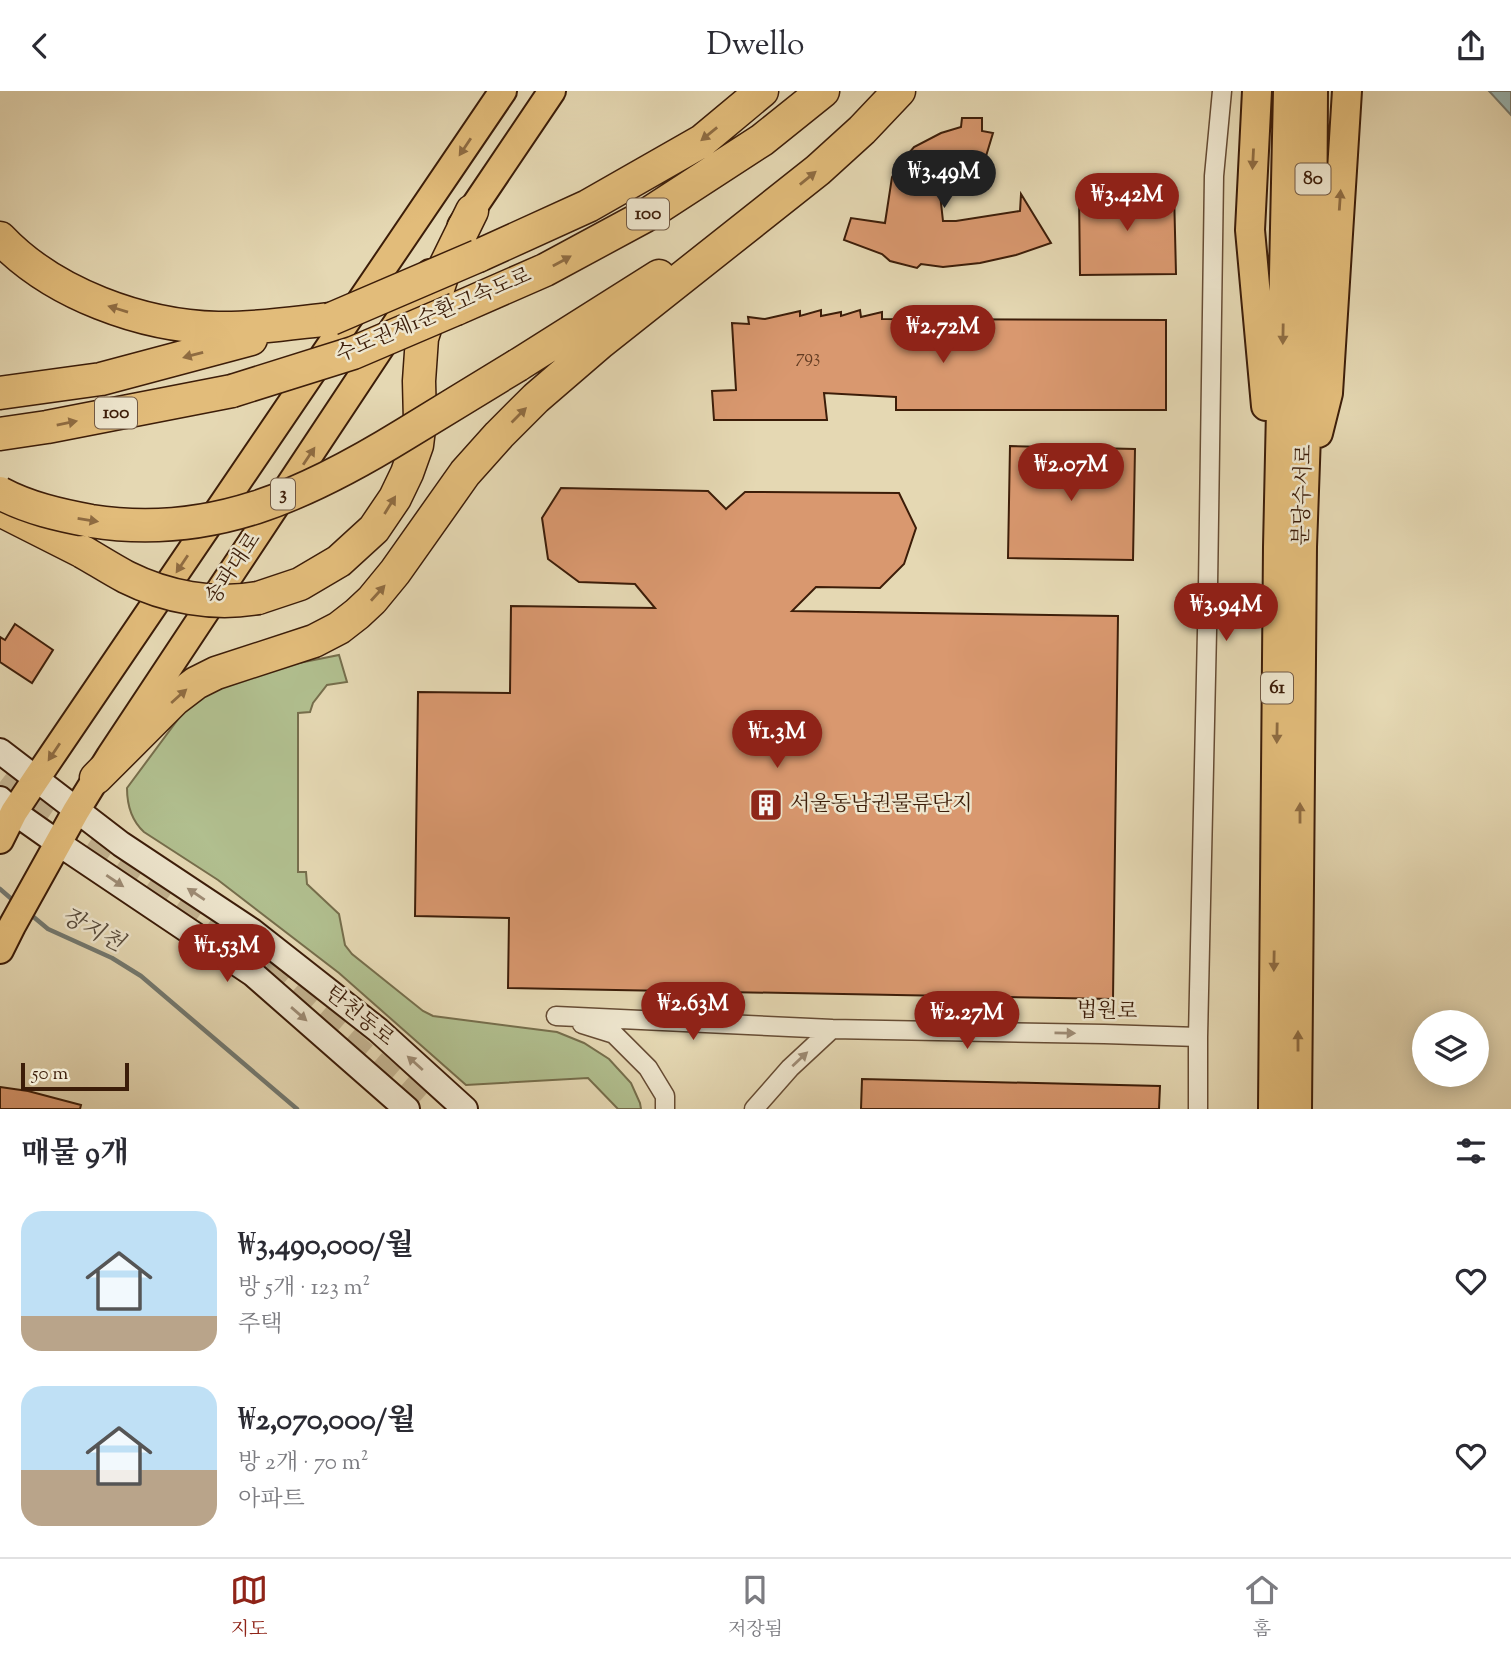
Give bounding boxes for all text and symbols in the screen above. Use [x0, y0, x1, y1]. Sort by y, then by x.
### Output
text: Dwello [706, 23, 805, 69]
icon: back [21, 27, 59, 65]
icon: share [1452, 27, 1490, 65]
one-way arrow [701, 127, 719, 142]
one-way arrow [459, 138, 472, 157]
one-way arrow [1248, 148, 1259, 170]
pin: ₩3.49M [887, 151, 1001, 210]
text: ₩3.49M [908, 156, 980, 189]
road number: 80 [1296, 163, 1330, 195]
one-way arrow [799, 170, 817, 185]
pin: ₩3.42M [1070, 173, 1184, 233]
text: ₩3.42M [1091, 179, 1163, 212]
one-way arrow [1335, 189, 1346, 211]
road number: 100 [627, 199, 669, 230]
one-way arrow [552, 255, 572, 266]
street label: 수도권제1순환고속도로 [331, 261, 537, 371]
one-way arrow [107, 304, 128, 314]
pin: ₩2.72M [886, 306, 1000, 365]
text: ₩2.72M [906, 311, 980, 344]
one-way arrow [1277, 324, 1288, 346]
house number: 793 [796, 345, 820, 371]
one-way arrow [183, 350, 204, 360]
road number: 100 [95, 397, 137, 429]
one-way arrow [511, 407, 527, 423]
one-way arrow [56, 417, 78, 428]
pin: ₩2.07M [1014, 443, 1128, 503]
street label: 분당수서로 [1287, 444, 1321, 546]
one-way arrow [302, 446, 315, 465]
text: ₩2.07M [1034, 449, 1108, 482]
road number: 3 [271, 479, 295, 509]
one-way arrow [384, 495, 397, 514]
one-way arrow [77, 515, 99, 526]
street label: 송파대로 [199, 527, 269, 611]
one-way arrow [175, 555, 189, 573]
pin: ₩3.94M [1169, 583, 1283, 643]
one-way arrow [370, 584, 386, 602]
text: ₩3.94M [1190, 589, 1262, 622]
road number: 61 [1261, 673, 1293, 703]
one-way arrow [170, 688, 188, 704]
pin: ₩1.3M [728, 711, 826, 770]
text: ₩1.3M [748, 716, 806, 749]
one-way arrow [1271, 723, 1282, 745]
one-way arrow [47, 743, 61, 761]
building icon: 서울동남권물류단지 [747, 786, 785, 824]
place label: 서울동남권물류단지 [790, 790, 973, 820]
one-way arrow [1294, 802, 1305, 824]
one-way arrow [105, 875, 125, 888]
one-way arrow [187, 888, 206, 901]
water label: 장지천 [55, 901, 131, 962]
pin: ₩1.53M [170, 925, 284, 984]
text: ₩1.53M [194, 930, 260, 963]
one-way arrow [1269, 950, 1280, 972]
street label: 탄천동로 [318, 980, 400, 1054]
pin: ₩2.63M [636, 983, 750, 1042]
text: ₩2.63M [657, 988, 729, 1021]
pin: ₩2.27M [910, 991, 1024, 1051]
street label: 법원로 [1076, 996, 1138, 1028]
text: ₩2.27M [930, 997, 1004, 1030]
one-way arrow [290, 1006, 308, 1022]
map controls [1412, 1010, 1489, 1087]
button: layers [1412, 1010, 1489, 1087]
one-way arrow [1054, 1028, 1076, 1039]
one-way arrow [1292, 1030, 1304, 1052]
one-way arrow [791, 1051, 808, 1067]
one-way arrow [406, 1056, 423, 1071]
scale bar [21, 1060, 130, 1092]
text: 50 m [32, 1061, 68, 1088]
icon: filters [1452, 1132, 1490, 1170]
text: 매물 9개 [21, 1133, 129, 1176]
text: ₩3,490,000/월 [238, 1225, 414, 1268]
icon: home [77, 1239, 161, 1323]
icon: heart [1452, 1262, 1490, 1300]
text: 방 5개 · 123 m² [238, 1272, 370, 1305]
text: 주택 [238, 1309, 282, 1342]
text: ₩2,070,000/월 [238, 1400, 416, 1443]
icon: home [77, 1414, 161, 1498]
icon: heart [1452, 1437, 1490, 1475]
text: 방 2개 · 70 m² [238, 1447, 369, 1480]
text: 아파트 [238, 1484, 305, 1517]
tab: 지도 [230, 1571, 268, 1644]
tab: 저장됨 [728, 1571, 783, 1644]
tab: 홈 [1243, 1571, 1281, 1644]

